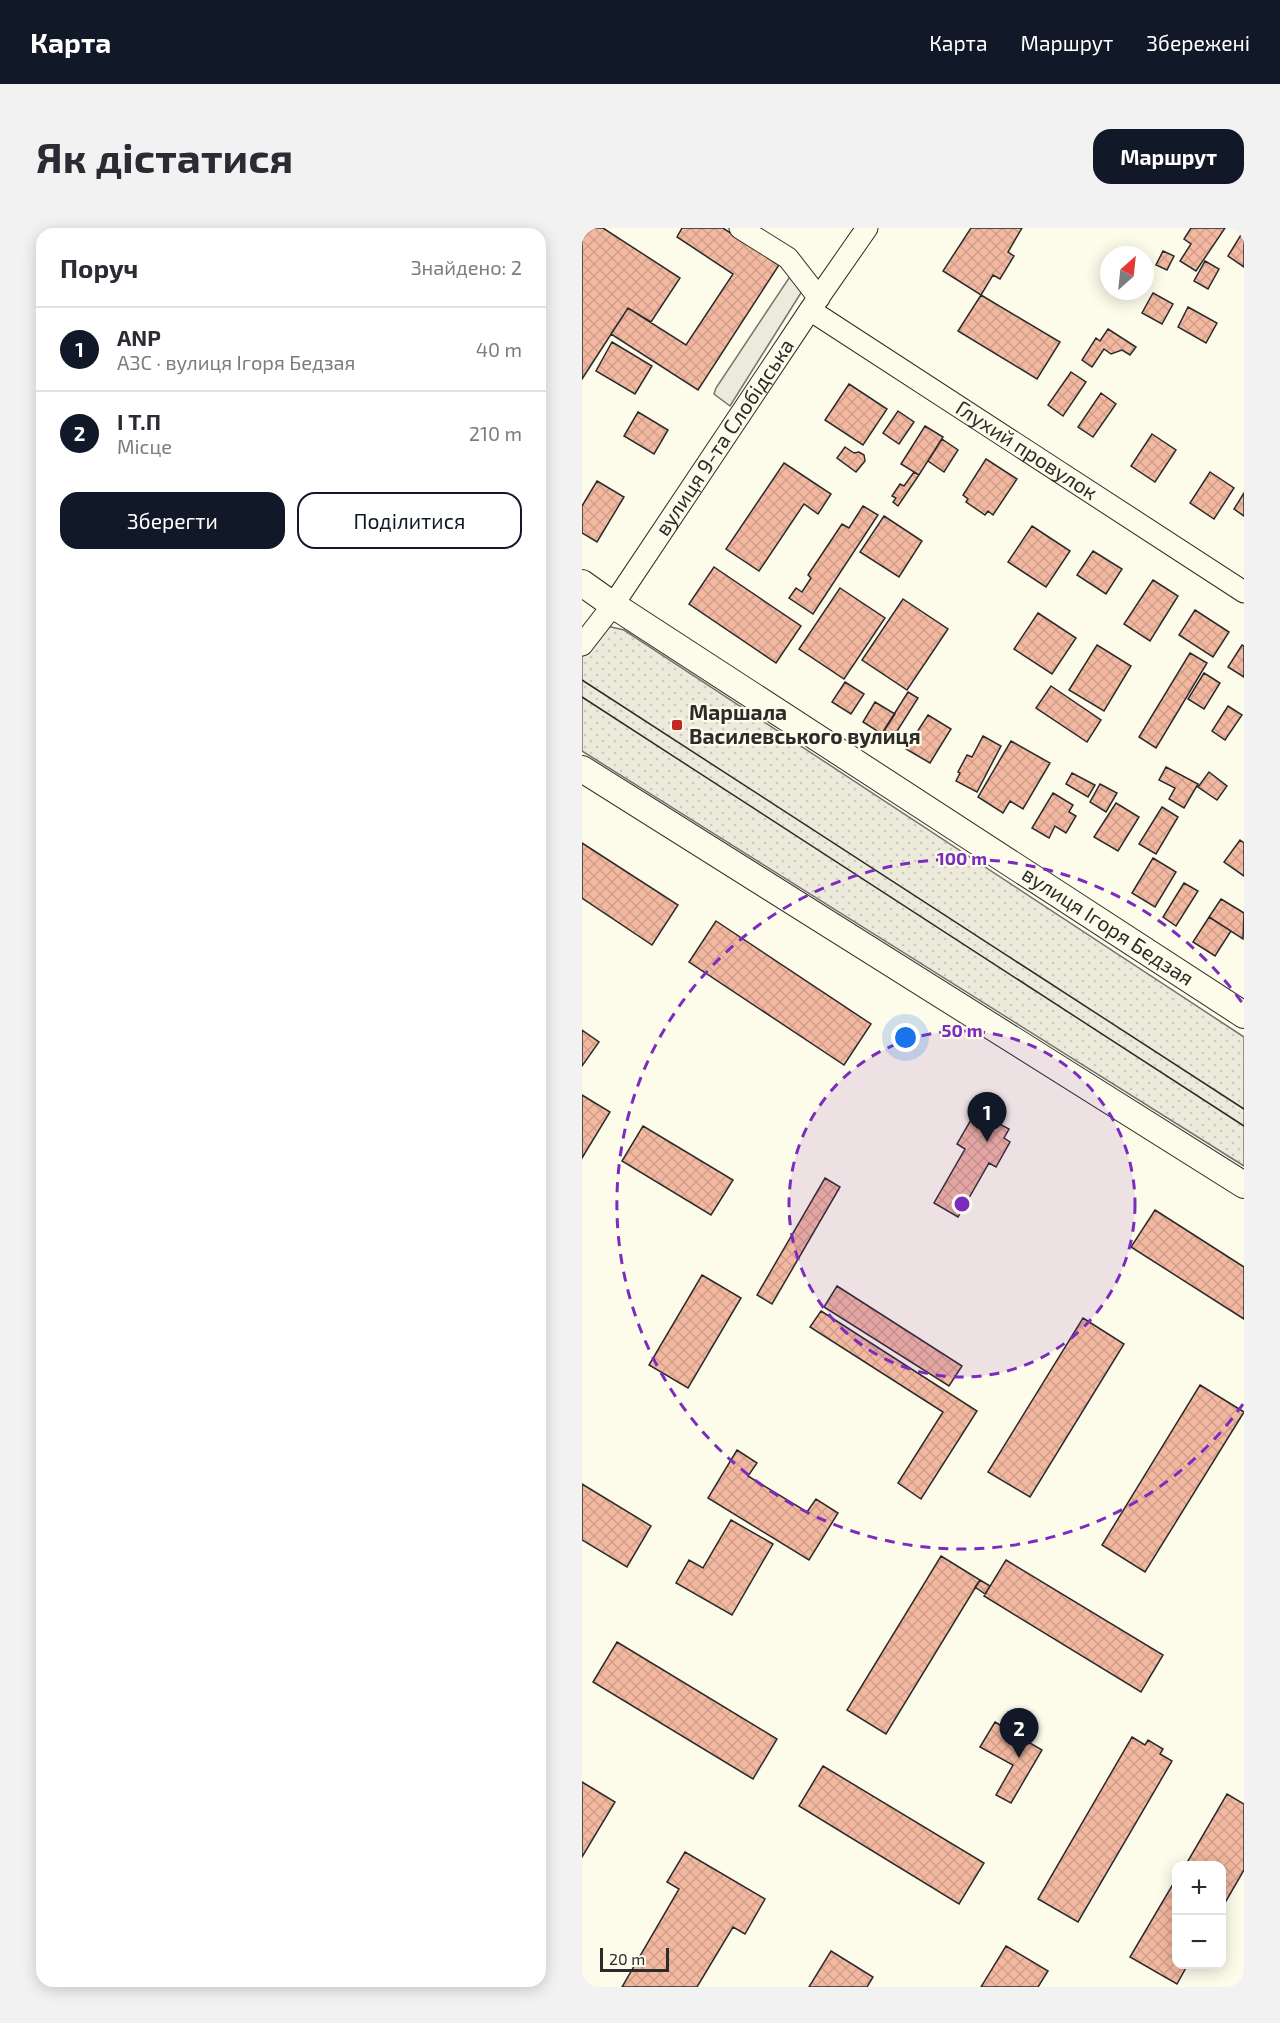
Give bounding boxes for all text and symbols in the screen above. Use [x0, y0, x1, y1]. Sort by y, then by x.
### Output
text: Карта [30, 25, 111, 59]
text: Карта [929, 30, 988, 55]
text: Маршрут [1021, 30, 1113, 55]
text: Збережені [1146, 30, 1250, 55]
button: Маршрут [1093, 129, 1244, 184]
text: Як дістатися [36, 131, 293, 181]
north arrow [1100, 246, 1154, 300]
text: Поруч [60, 252, 138, 283]
text: Знайдено: 2 [411, 255, 522, 279]
text: ANP [117, 324, 161, 350]
street label: вулиця 9-та Слобідська [649, 334, 798, 540]
text: 1 [75, 337, 84, 361]
text: 40 m [476, 337, 522, 361]
text: АЗС · вулиця Ігоря Бедзая [117, 350, 355, 374]
street label: Глухий провулок [952, 394, 1103, 504]
text: І Т.П [117, 408, 161, 434]
text: 2 [74, 421, 85, 445]
text: 210 m [469, 421, 522, 445]
text: Місце [117, 434, 172, 458]
button: Зберегти [60, 492, 285, 549]
button: Поділитися [297, 492, 522, 549]
place label: Маршала Василевського вулиця [689, 699, 921, 748]
marker: Маршала Василевського вулиця [670, 718, 684, 732]
text: 100 m [937, 847, 987, 869]
street label: вулиця Ігоря Бедзая [1018, 860, 1199, 990]
text: 50 m [941, 1019, 983, 1041]
your location [891, 1023, 920, 1052]
pin: 1 [968, 1092, 1006, 1142]
centre of rings [952, 1194, 972, 1214]
pin: 2 [1000, 1708, 1038, 1758]
map controls [1172, 1861, 1226, 1969]
button: + [1172, 1861, 1226, 1915]
button: − [1172, 1915, 1226, 1969]
scale bar [600, 1945, 669, 1972]
text: 20 m [609, 1949, 645, 1968]

